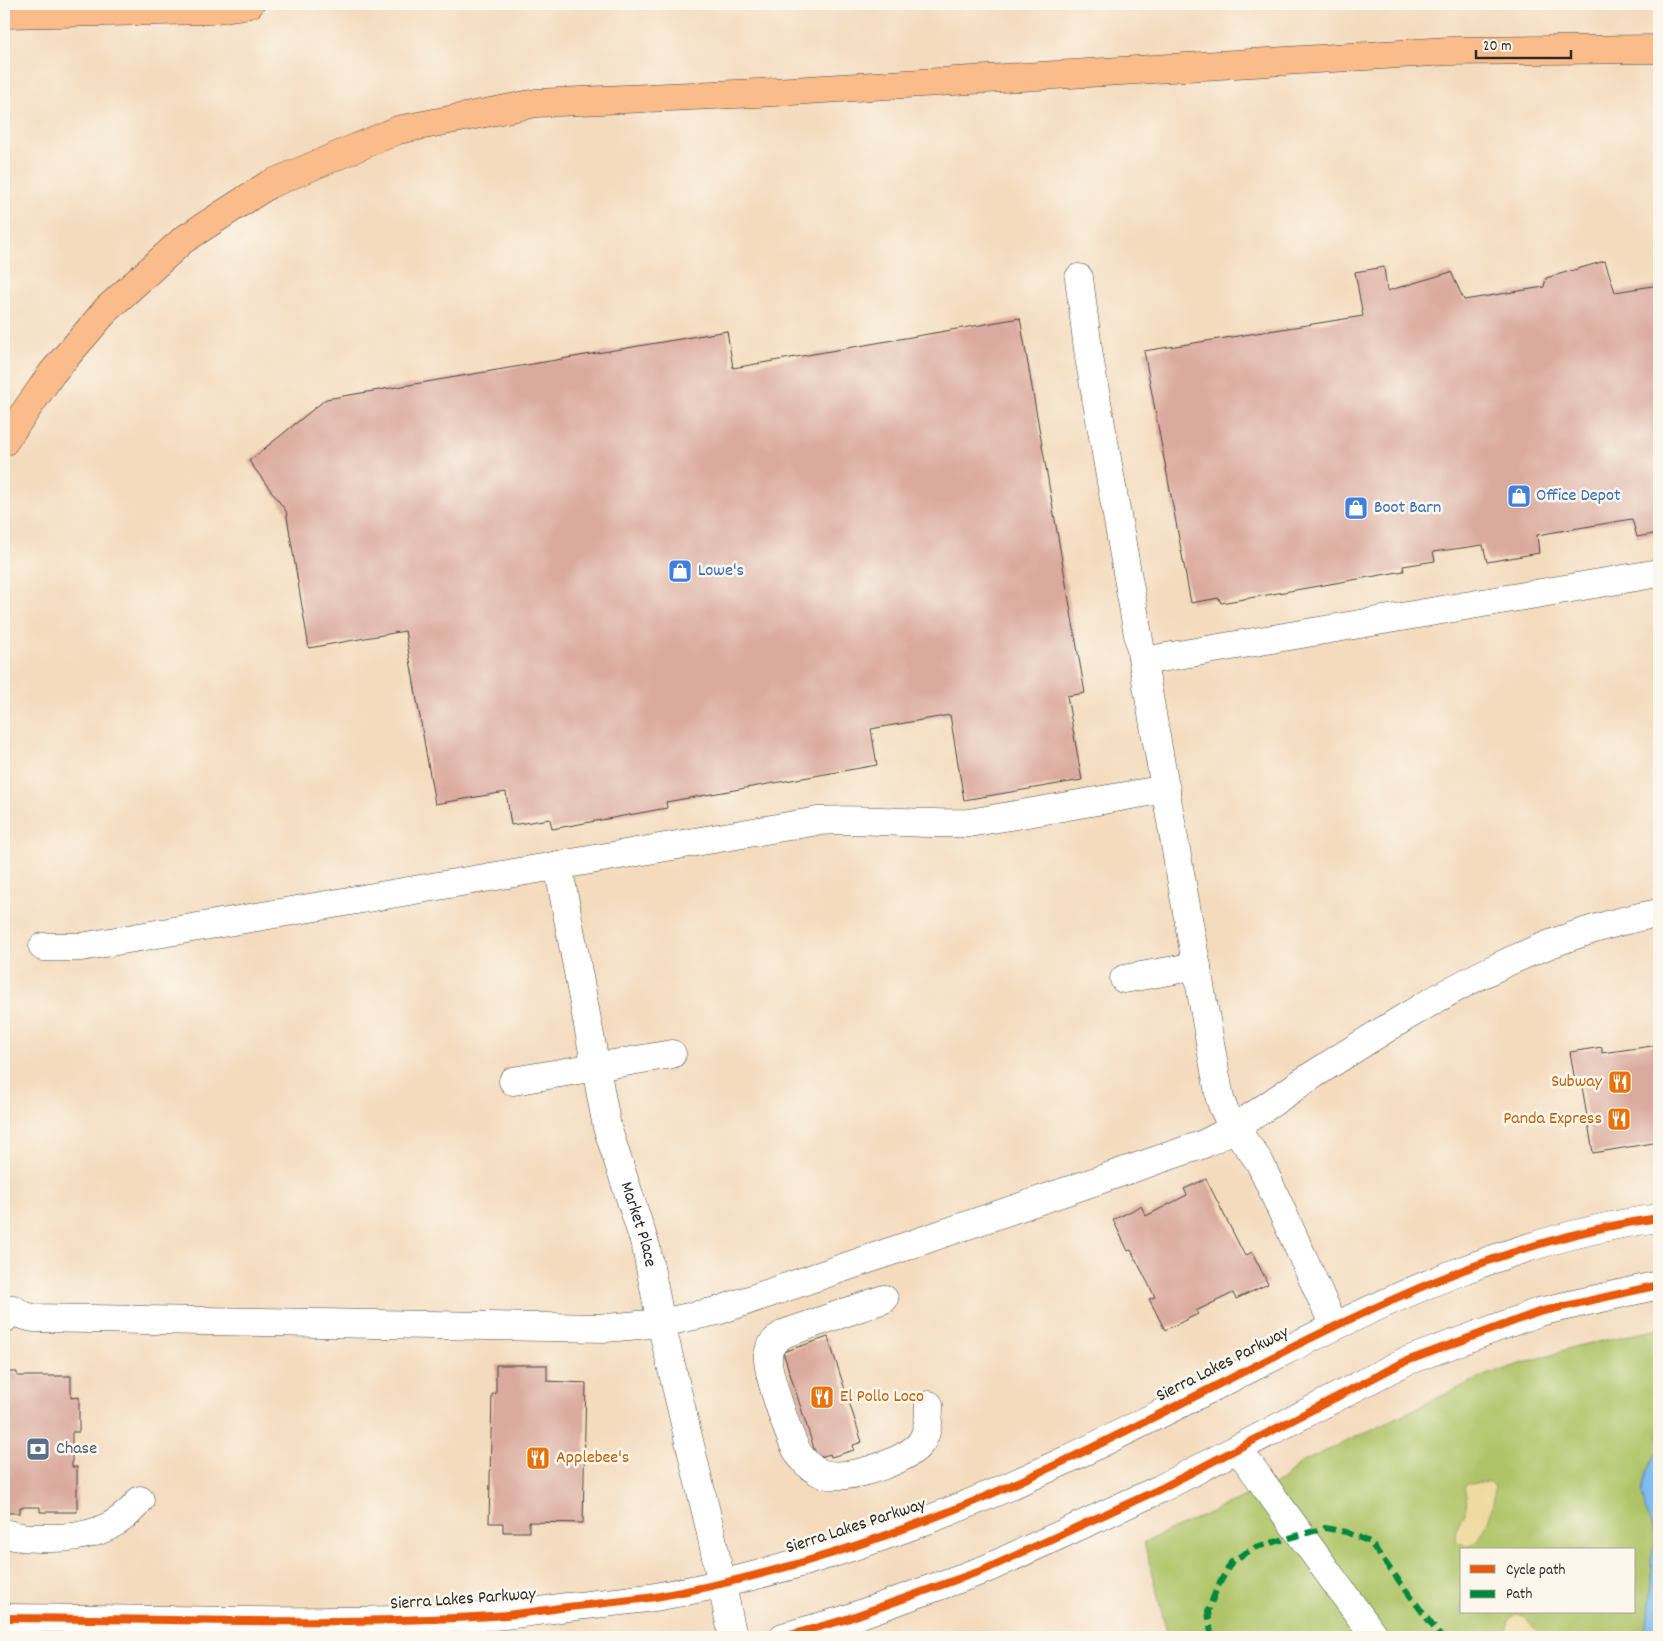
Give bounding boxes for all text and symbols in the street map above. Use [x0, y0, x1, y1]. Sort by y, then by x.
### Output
scale bar [1476, 28, 1570, 60]
text: 20 m [1483, 36, 1511, 58]
shop icon: Office Depot [1506, 483, 1532, 509]
place label: Office Depot [1536, 484, 1621, 509]
shop icon: Boot Barn [1343, 495, 1369, 521]
place label: Boot Barn [1374, 496, 1441, 521]
shop icon: Lowe's [667, 558, 693, 584]
place label: Lowe's [698, 559, 744, 584]
restaurant icon: Subway [1607, 1069, 1633, 1095]
place label: Subway [1551, 1070, 1603, 1095]
restaurant icon: Panda Express [1606, 1106, 1632, 1132]
place label: Panda Express [1503, 1107, 1602, 1132]
street label: Market Place [613, 1179, 662, 1269]
street label: Sierra Lakes Parkway [1152, 1320, 1294, 1409]
restaurant icon: El Pollo Loco [809, 1384, 835, 1410]
place label: El Pollo Loco [840, 1385, 924, 1410]
bank icon: Chase [25, 1436, 51, 1462]
place label: Chase [56, 1437, 97, 1462]
restaurant icon: Applebee's [525, 1445, 551, 1471]
place label: Applebee's [556, 1446, 629, 1471]
street label: Sierra Lakes Parkway [783, 1492, 930, 1561]
legend [1460, 1548, 1636, 1614]
text: Cycle path [1506, 1560, 1566, 1582]
street label: Sierra Lakes Parkway [389, 1582, 537, 1618]
text: Path [1506, 1584, 1532, 1606]

